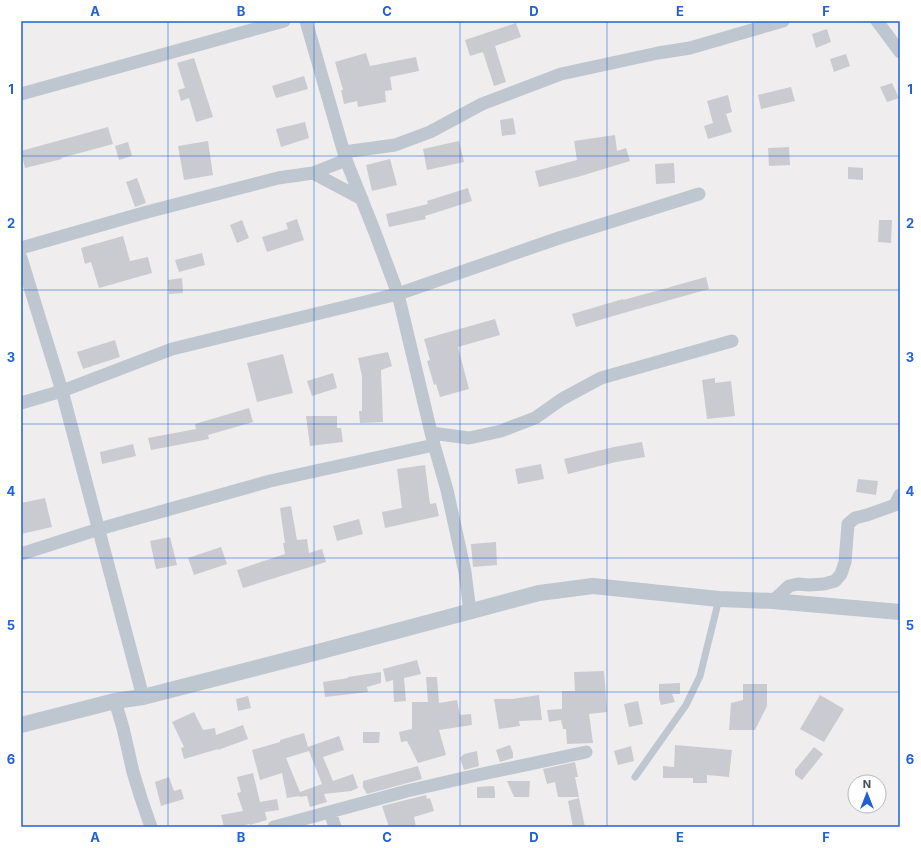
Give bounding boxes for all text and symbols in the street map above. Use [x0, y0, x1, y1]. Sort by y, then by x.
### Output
text: A [90, 3, 100, 19]
text: B [237, 3, 246, 19]
text: C [382, 3, 392, 19]
text: D [529, 3, 539, 19]
text: E [676, 3, 684, 19]
text: F [822, 3, 830, 19]
text: 1 [8, 81, 14, 97]
text: 1 [907, 81, 913, 97]
text: 2 [7, 215, 15, 231]
text: 2 [906, 215, 914, 231]
text: 3 [7, 349, 15, 365]
text: 3 [906, 349, 914, 365]
text: 4 [7, 483, 16, 499]
text: 4 [906, 483, 915, 499]
text: 5 [7, 617, 15, 633]
text: 5 [906, 617, 914, 633]
text: 6 [7, 751, 15, 767]
text: 6 [906, 751, 914, 767]
north arrow [847, 774, 887, 814]
text: N [863, 777, 871, 791]
text: A [90, 829, 100, 845]
text: B [237, 829, 246, 845]
text: C [382, 829, 392, 845]
text: D [529, 829, 539, 845]
text: E [676, 829, 684, 845]
text: F [822, 829, 830, 845]

